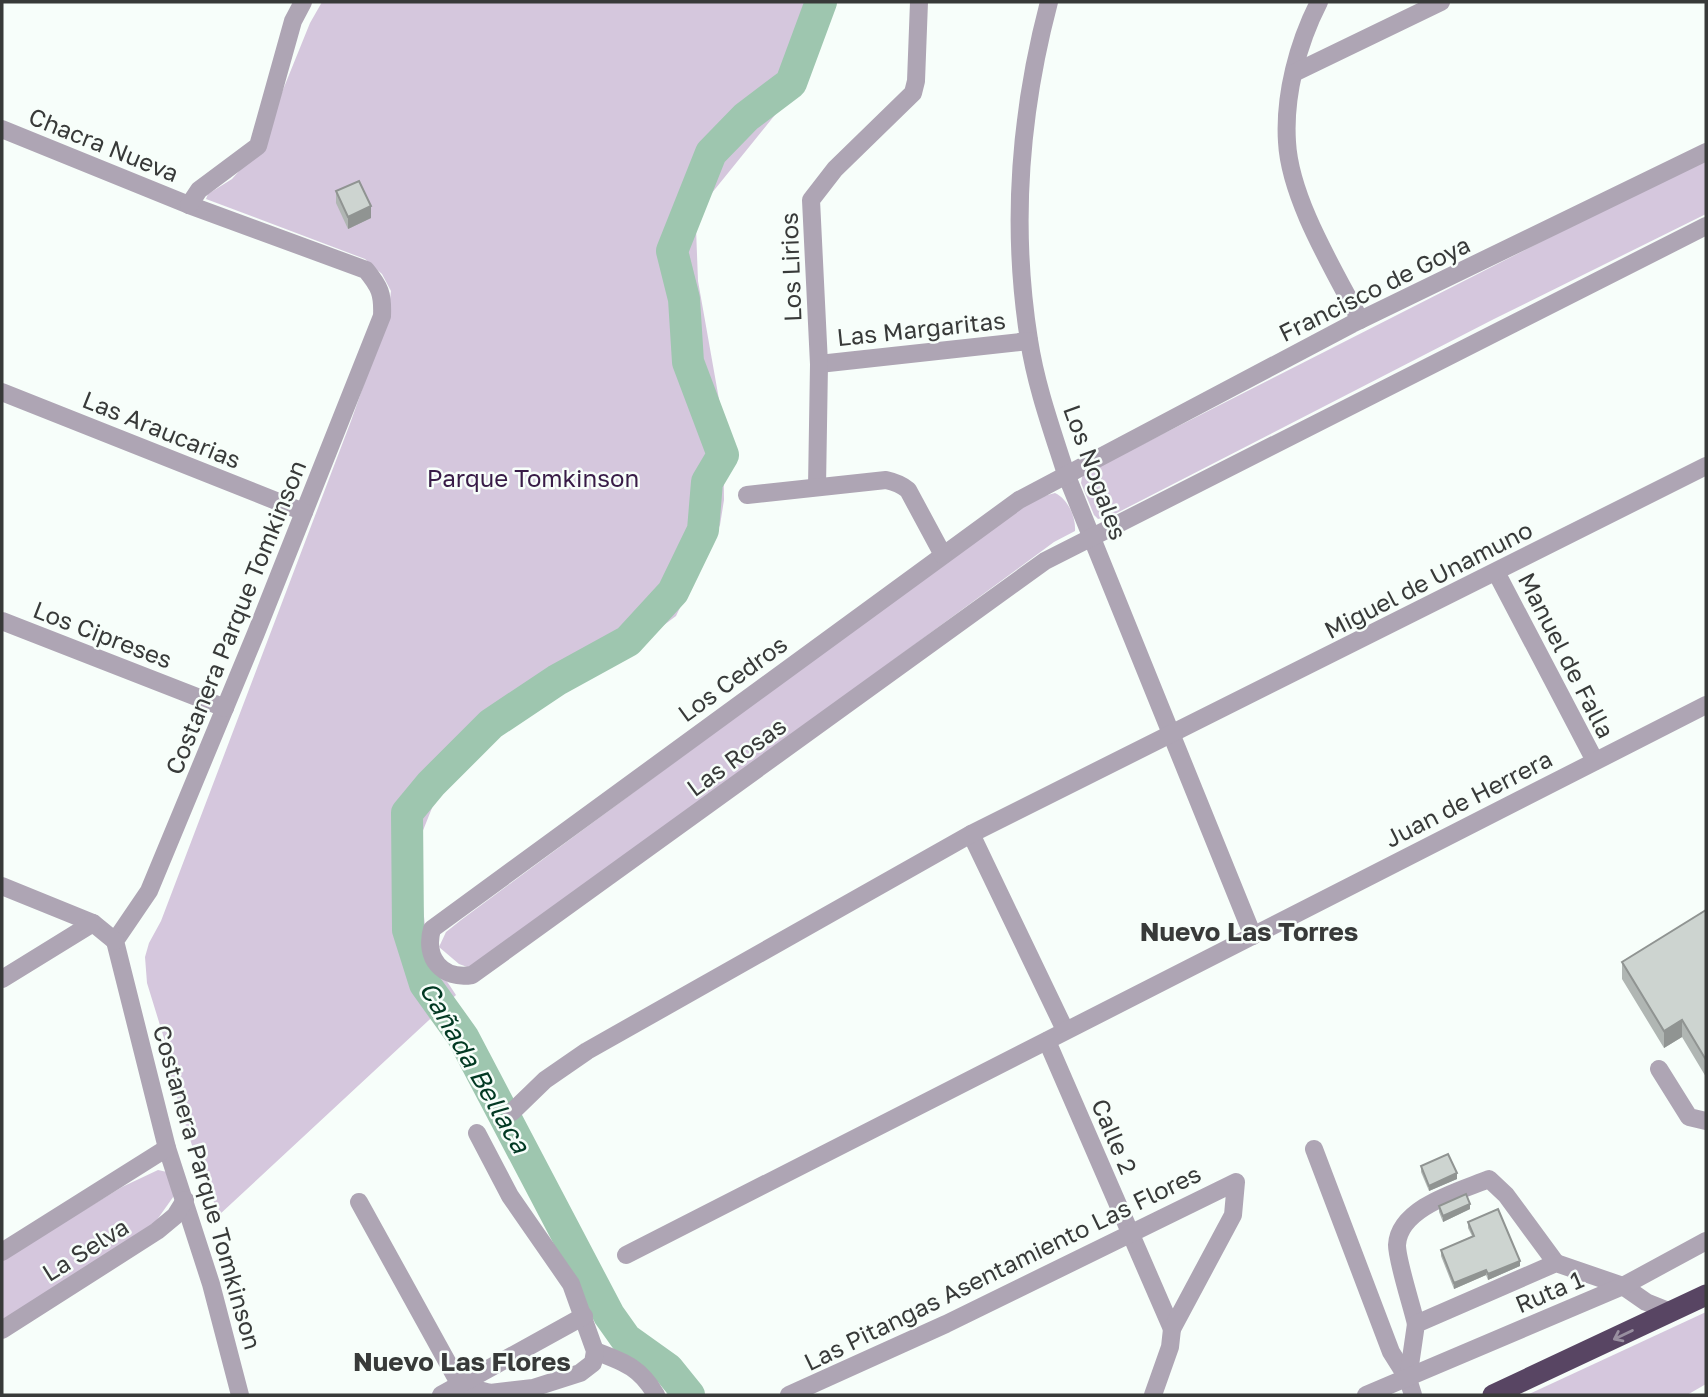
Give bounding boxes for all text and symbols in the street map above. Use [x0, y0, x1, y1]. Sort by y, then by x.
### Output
street label: Chacra Nueva [25, 101, 183, 187]
street label: Los Lirios [774, 212, 806, 322]
street label: Francisco de Goya [1274, 229, 1474, 347]
street label: Las Margaritas [835, 305, 1007, 351]
street label: Las Araucarias [79, 384, 245, 474]
street label: Los Nogales [1058, 401, 1134, 543]
street label: Costanera Parque Tomkinson [159, 456, 311, 778]
park label: Parque Tomkinson [427, 463, 639, 492]
street label: Miguel de Unamuno [1319, 514, 1537, 644]
street label: Manuel de Falla [1513, 567, 1621, 743]
street label: Los Cipreses [29, 594, 177, 674]
street label: Los Cedros [672, 629, 792, 727]
street label: Las Rosas [681, 710, 791, 802]
street label: Juan de Herrera [1379, 743, 1557, 853]
district label: Nuevo Las Torres [1140, 916, 1358, 947]
water label: Cañada Bellaca [413, 976, 537, 1159]
street label: Costanera Parque Tomkinson [148, 1021, 268, 1353]
street label: Calle 2 [1086, 1094, 1144, 1178]
street label: Las Pitangas Asentamiento Las Flores [799, 1158, 1205, 1376]
street label: La Selva [37, 1211, 133, 1287]
street label: Ruta 1 [1511, 1264, 1587, 1318]
one-way arrow [1613, 1329, 1634, 1342]
district label: Nuevo Las Flores [353, 1346, 571, 1377]

